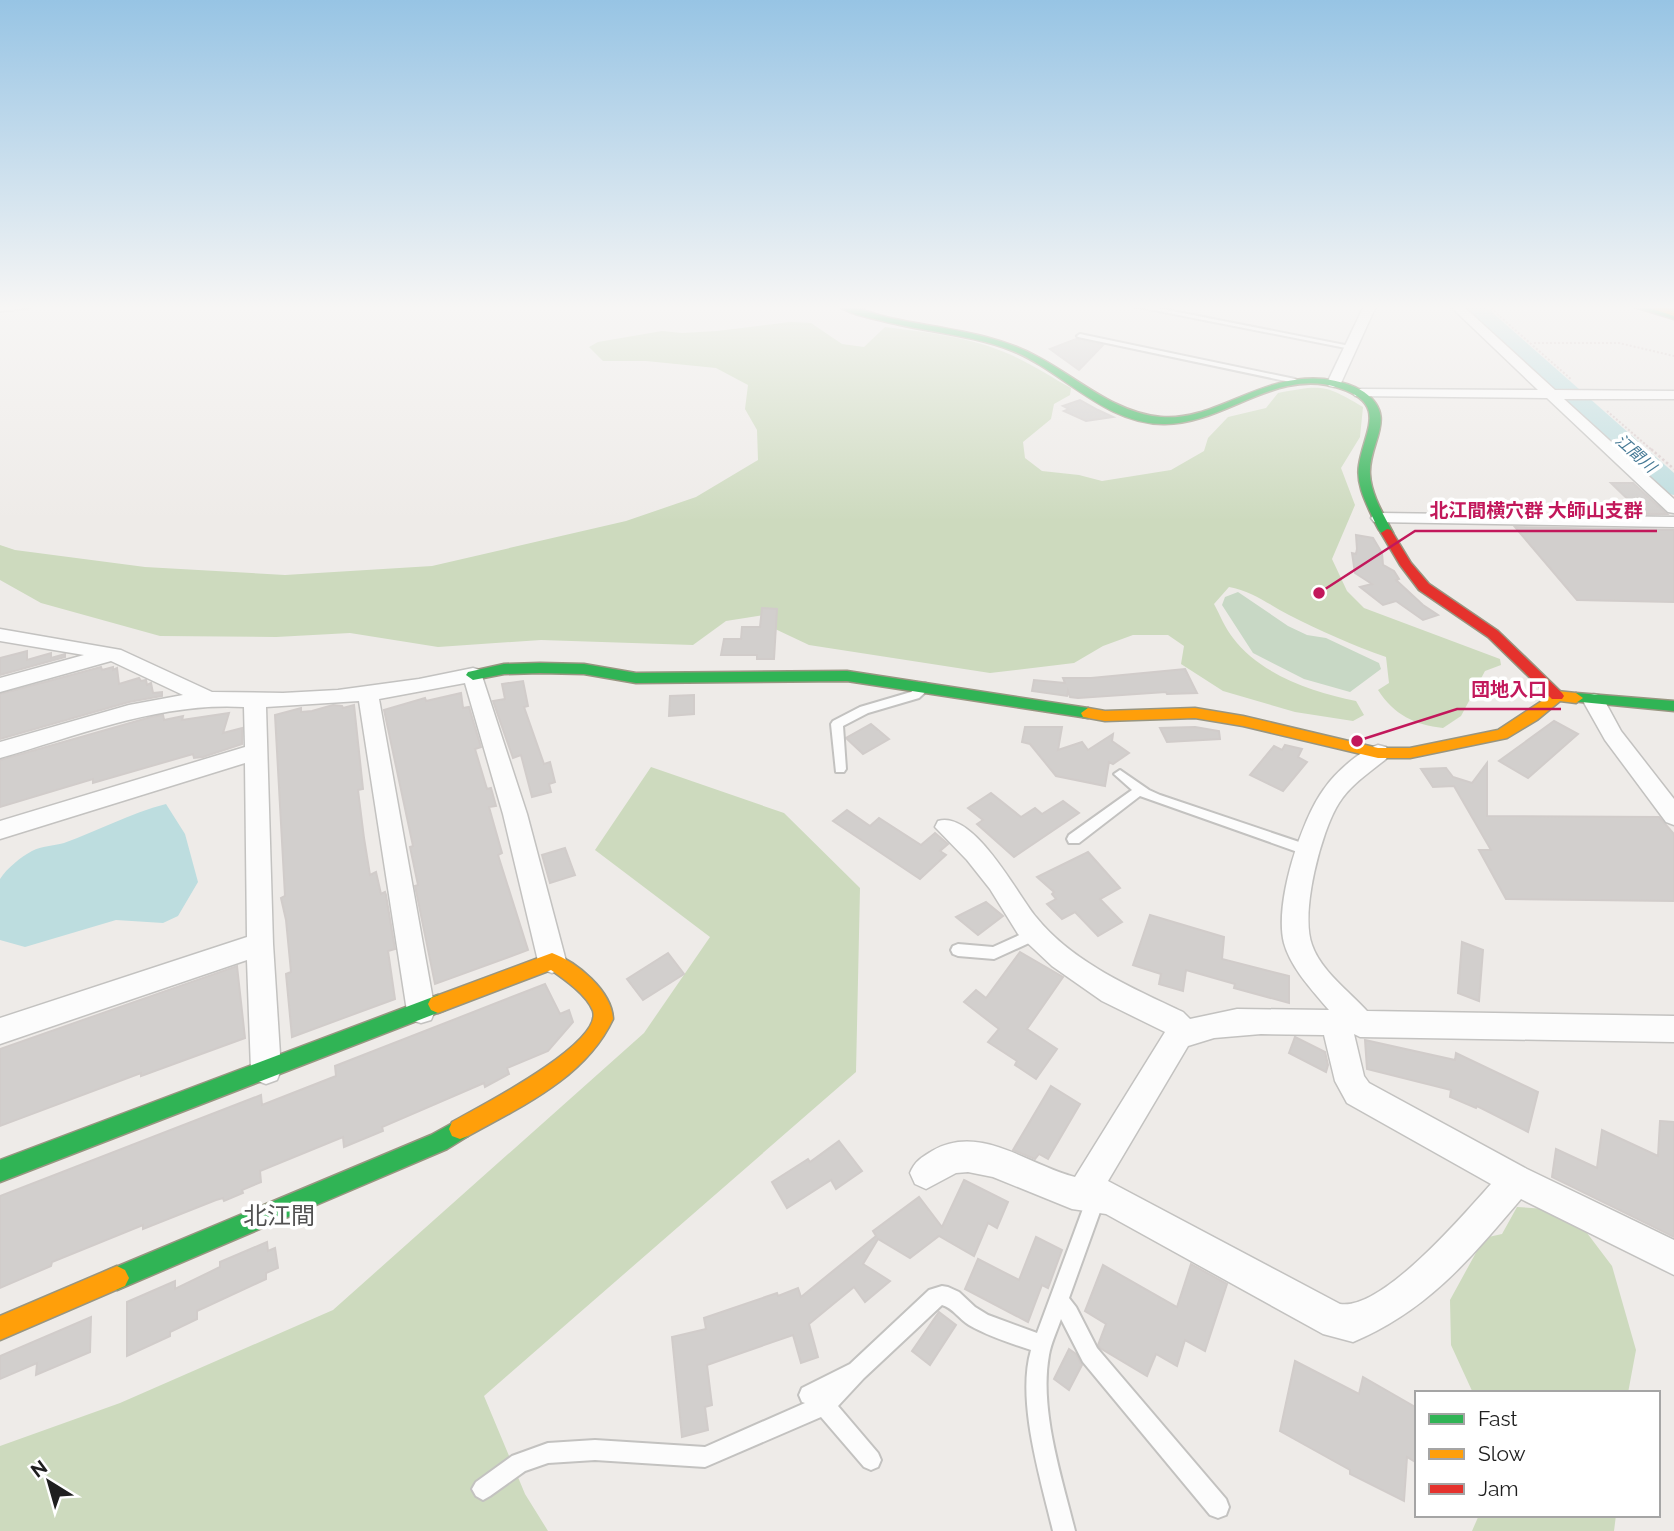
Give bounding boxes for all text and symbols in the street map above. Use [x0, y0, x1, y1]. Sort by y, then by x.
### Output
water label: 江間川 [1611, 430, 1661, 478]
callout: 北江間横穴群 大師山支群 [1415, 491, 1657, 531]
text: 北江間横穴群 大師山支群 [1429, 499, 1643, 521]
callout: 団地入口 [1457, 669, 1561, 709]
text: 団地入口 [1471, 678, 1547, 700]
district label: 北江間 [243, 1201, 315, 1230]
legend [1415, 1391, 1660, 1517]
text: Fast [1478, 1406, 1518, 1431]
text: Slow [1478, 1441, 1526, 1466]
north arrow [14, 1447, 84, 1517]
text: N [26, 1455, 51, 1482]
text: Jam [1478, 1476, 1519, 1501]

